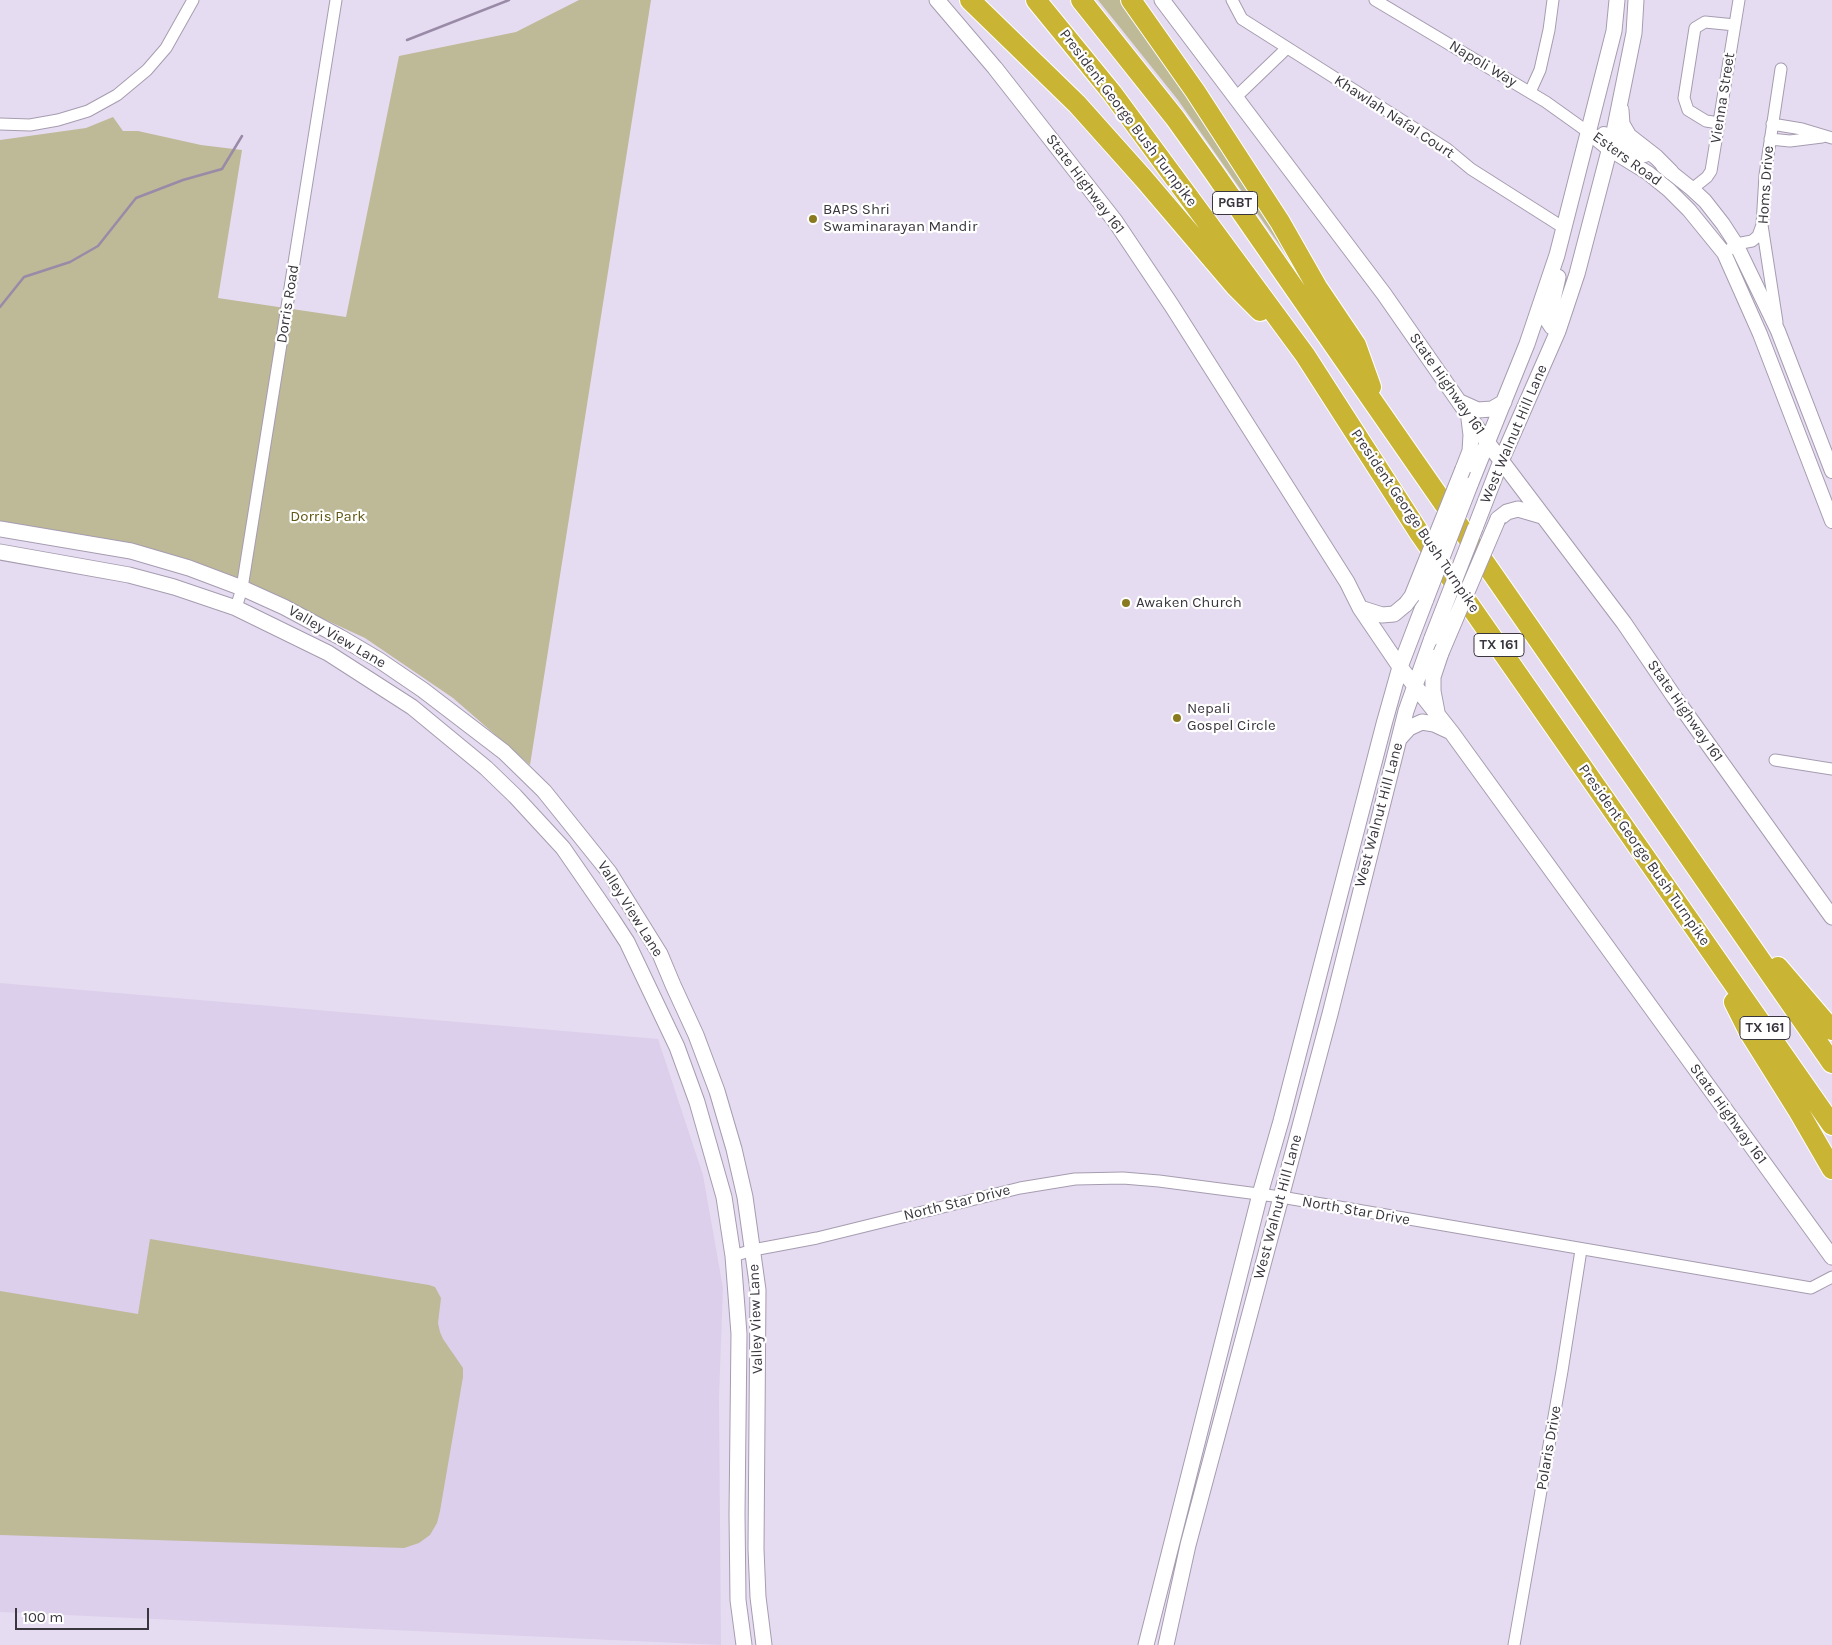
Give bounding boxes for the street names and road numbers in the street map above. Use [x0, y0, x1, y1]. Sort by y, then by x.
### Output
street label: President George Bush Turnpike [1055, 26, 1201, 210]
street label: Napoli Way [1446, 37, 1520, 91]
street label: Vienna Street [1707, 51, 1739, 145]
street label: Khawlah Nafal Court [1331, 71, 1457, 163]
street label: Esters Road [1589, 128, 1665, 190]
street label: State Highway 161 [1042, 131, 1128, 237]
street label: Homs Drive [1754, 145, 1778, 225]
road number: PGBT [1212, 192, 1258, 214]
street label: Dorris Road [273, 263, 303, 345]
street label: State Highway 161 [1405, 330, 1489, 438]
street label: West Walnut Hill Lane [1477, 362, 1551, 506]
street label: President George Bush Turnpike [1347, 426, 1483, 616]
street label: Valley View Lane [285, 602, 389, 672]
road number: TX 161 [1474, 634, 1524, 656]
street label: State Highway 161 [1643, 657, 1727, 765]
street label: West Walnut Hill Lane [1351, 741, 1407, 889]
street label: President George Bush Turnpike [1574, 761, 1714, 949]
street label: Valley View Lane [593, 858, 667, 960]
road number: TX 161 [1740, 1016, 1790, 1040]
street label: State Highway 161 [1685, 1060, 1771, 1168]
street label: West Walnut Hill Lane [1250, 1133, 1306, 1281]
street label: North Star Drive [902, 1181, 1012, 1225]
street label: North Star Drive [1301, 1193, 1411, 1229]
street label: Valley View Lane [745, 1264, 767, 1374]
street label: Polaris Drive [1533, 1404, 1565, 1492]

